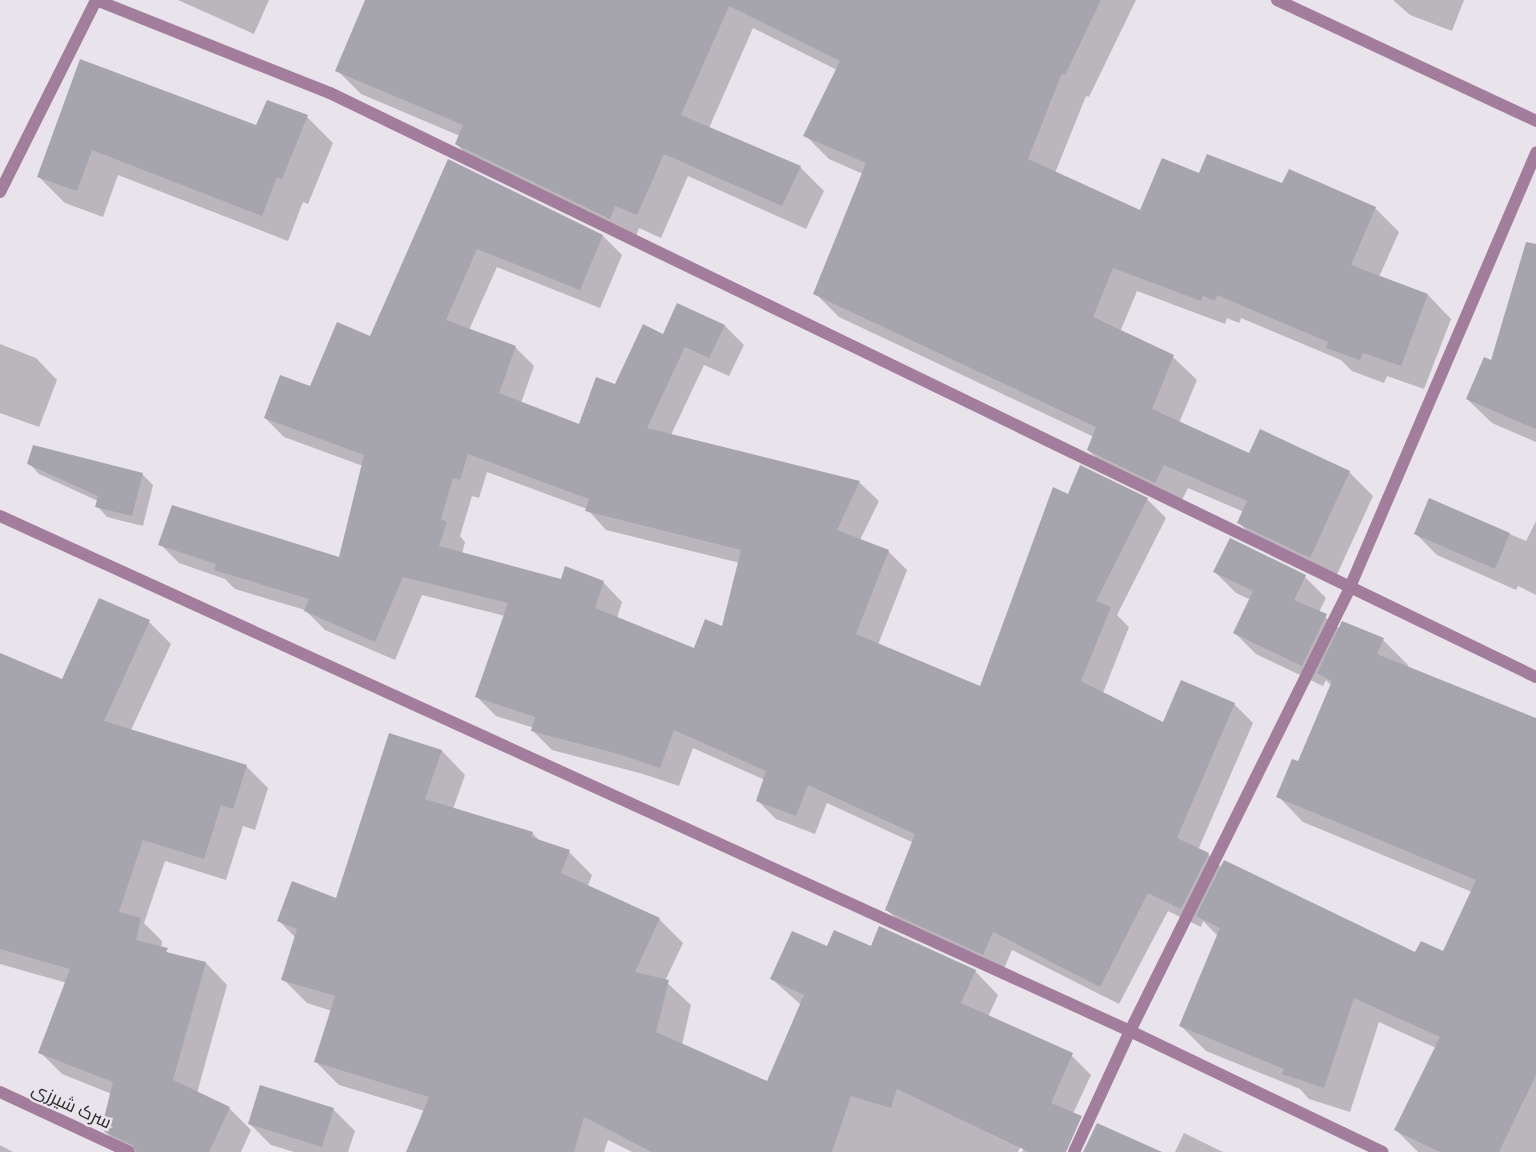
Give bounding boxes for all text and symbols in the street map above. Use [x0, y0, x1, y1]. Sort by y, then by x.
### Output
street label: سرک شیرزی [29, 1077, 115, 1133]

